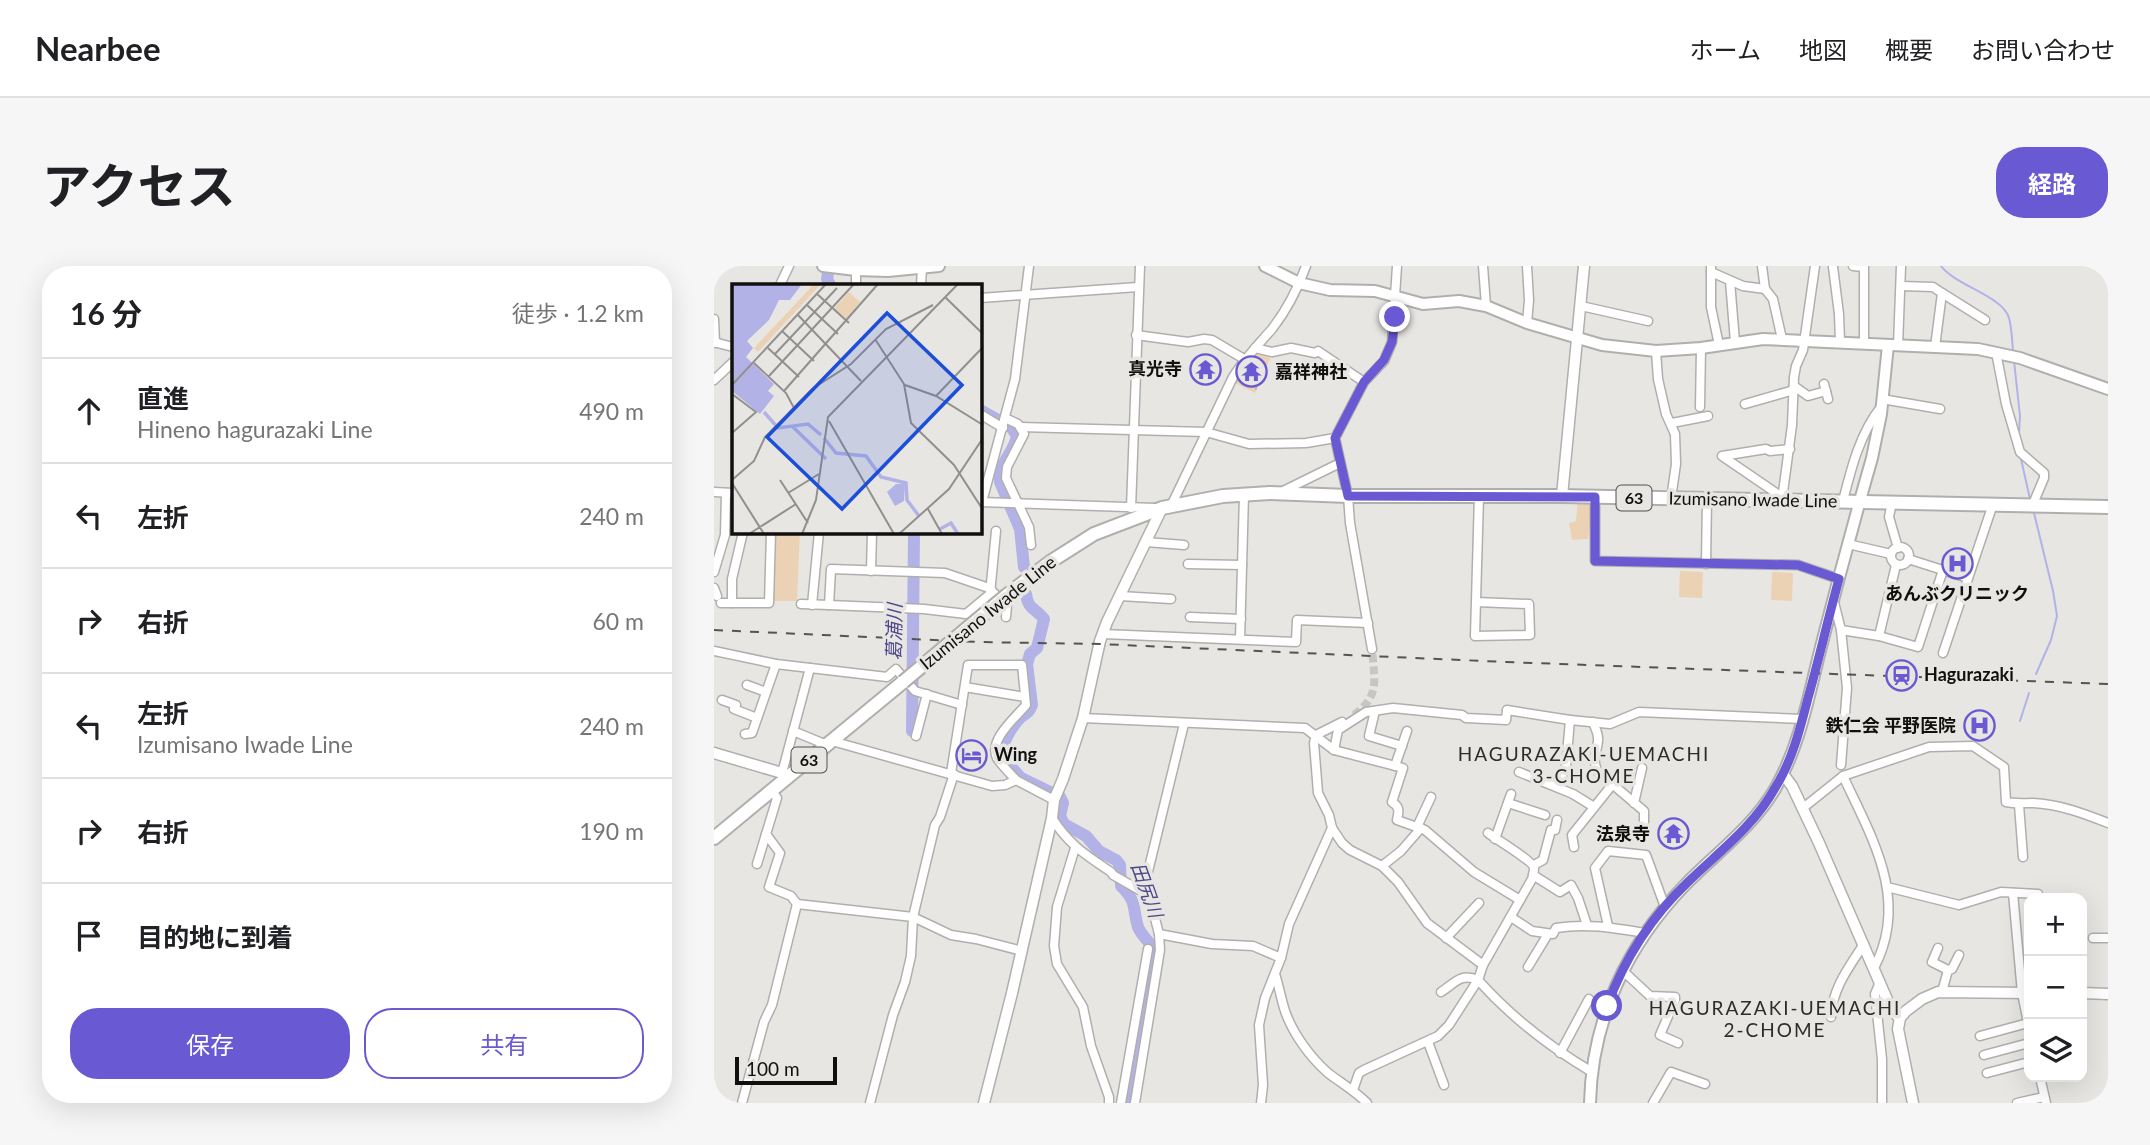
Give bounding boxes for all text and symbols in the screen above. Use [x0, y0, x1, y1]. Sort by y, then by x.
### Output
text: Nearbee [35, 28, 161, 68]
text: ホーム [1690, 35, 1761, 64]
text: 地図 [1799, 35, 1847, 64]
text: 概要 [1885, 35, 1933, 64]
text: お問い合わせ [1971, 35, 2115, 64]
button: 経路 [1996, 147, 2108, 218]
text: アクセス [42, 156, 236, 214]
inset map [732, 284, 982, 534]
text: 16 分 [70, 295, 142, 331]
text: 徒歩 · 1.2 km [512, 299, 644, 327]
route end [1379, 301, 1410, 332]
temple icon: 真光寺 [1188, 352, 1222, 386]
temple icon: 嘉祥神社 [1235, 355, 1269, 389]
place label: 真光寺 [1128, 357, 1182, 379]
place label: 嘉祥神社 [1275, 360, 1347, 382]
text: 直進 [137, 382, 189, 414]
icon: ahead [70, 392, 108, 430]
text: 490 m [579, 397, 644, 425]
text: Hineno hagurazaki Line [137, 415, 373, 443]
road number: 63 [1616, 486, 1651, 510]
street label: Izumisano Iwade Line [1668, 487, 1838, 511]
icon: left [70, 497, 108, 535]
text: 左折 [137, 501, 189, 533]
text: 240 m [579, 502, 644, 530]
hospital icon: あんぶクリニック [1940, 546, 1974, 580]
street label: Izumisano Iwade Line [915, 551, 1060, 674]
place label: あんぶクリニック [1885, 582, 2029, 604]
water label: 葛浦川 [882, 601, 906, 661]
icon: right [70, 602, 108, 640]
text: 右折 [137, 606, 189, 638]
text: 60 m [593, 607, 644, 635]
station icon: Hagurazaki [1884, 658, 1918, 692]
place label: Hagurazaki [1924, 663, 2014, 685]
text: 左折 [137, 697, 189, 729]
icon: left [70, 707, 108, 745]
hospital icon: 鉄仁会 平野医院 [1962, 709, 1996, 743]
text: 240 m [579, 712, 644, 740]
place label: 鉄仁会 平野医院 [1825, 714, 1956, 736]
text: Izumisano Iwade Line [137, 730, 353, 758]
hotel icon: Wing [954, 738, 988, 772]
district label: HAGURAZAKI-UEMACHI 3-CHOME [1458, 742, 1710, 787]
place label: Wing [994, 743, 1038, 765]
road number: 63 [792, 747, 826, 772]
icon: right [70, 812, 108, 850]
text: 右折 [137, 816, 189, 848]
text: 190 m [579, 817, 644, 845]
temple icon: 法泉寺 [1656, 817, 1690, 851]
place label: 法泉寺 [1596, 822, 1650, 844]
water label: 田尻川 [1127, 859, 1169, 922]
map controls [2024, 893, 2087, 1082]
button: + [2024, 893, 2087, 956]
icon: arrive [70, 917, 108, 955]
text: 目的地に到着 [137, 921, 293, 953]
button: − [2024, 956, 2087, 1019]
route start [1591, 990, 1622, 1021]
district label: HAGURAZAKI-UEMACHI 2-CHOME [1649, 996, 1901, 1041]
button: 保存 [70, 1008, 350, 1079]
button: 共有 [364, 1008, 644, 1079]
button: layers [2024, 1019, 2087, 1082]
scale bar [735, 1054, 836, 1086]
text: 100 m [746, 1057, 800, 1080]

